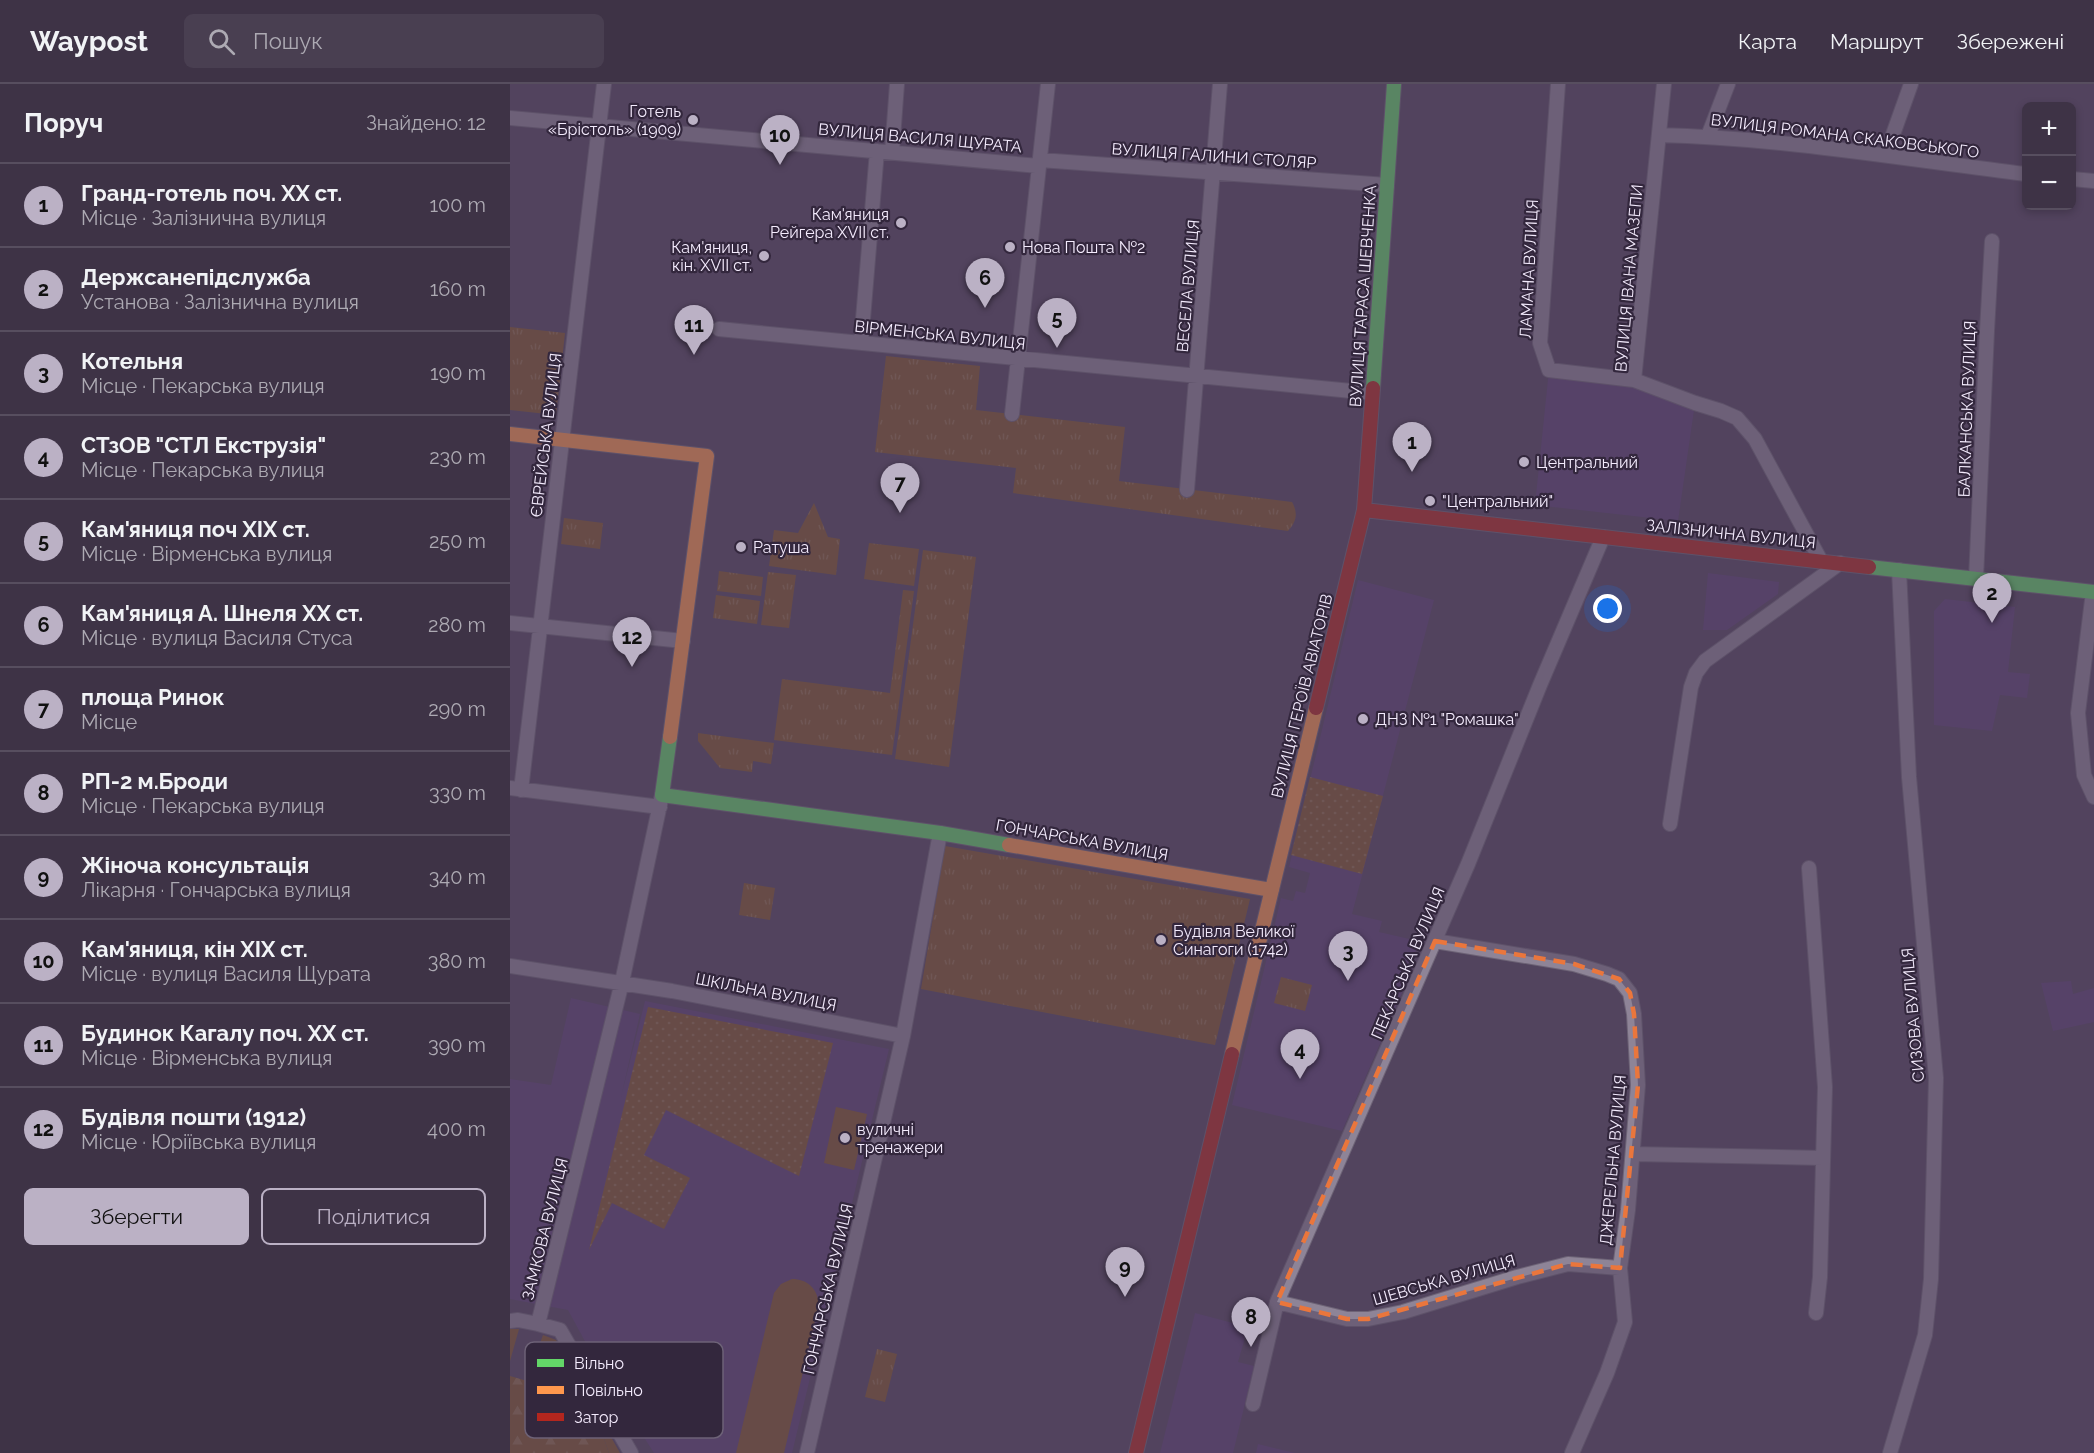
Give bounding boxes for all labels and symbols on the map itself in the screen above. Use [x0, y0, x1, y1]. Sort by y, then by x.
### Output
place label: Готель «Брістоль» (1909) [548, 102, 681, 139]
street label: ВУЛИЦЯ РОМАНА СКАКОВСЬКОГО [1710, 110, 1980, 162]
marker: Готель «Брістоль» (1909) [686, 113, 700, 127]
pin: 10 [760, 116, 800, 165]
street label: ВУЛИЦЯ ВАСИЛЯ ЩУРАТА [817, 120, 1023, 156]
street label: ВУЛИЦЯ ГАЛИНИ СТОЛЯР [1111, 139, 1317, 173]
street label: ВУЛИЦЯ ІВАНА МАЗЕПИ [1611, 183, 1647, 373]
street label: ВУЛИЦЯ ТАРАСА ШЕВЧЕНКА [1346, 184, 1380, 408]
street label: ЛАМАНА ВУЛИЦЯ [1516, 199, 1542, 339]
place label: Кам'яниця Рейгера XVII ст. [770, 205, 889, 242]
marker: Кам'яниця Рейгера XVII ст. [894, 216, 908, 230]
street label: ВЕСЕЛА ВУЛИЦЯ [1173, 219, 1203, 353]
place label: Кам'яниця, кін. XVII ст. [671, 238, 752, 275]
place label: Нова Пошта №2 [1022, 238, 1145, 257]
marker: Нова Пошта №2 [1003, 240, 1017, 254]
marker: Кам'яниця, кін. XVII ст. [757, 249, 771, 263]
pin: 6 [966, 258, 1004, 308]
pin: 5 [1038, 298, 1076, 348]
pin: 11 [674, 306, 714, 355]
street label: ВІРМЕНСЬКА ВУЛИЦЯ [854, 317, 1026, 353]
street label: БАЛКАНСЬКА ВУЛИЦЯ [1954, 320, 1980, 498]
street label: ЄВРЕЙСЬКА ВУЛИЦЯ [526, 352, 566, 518]
pin: 1 [1392, 422, 1432, 472]
place label: Центральний [1536, 453, 1638, 472]
marker: Центральний [1517, 455, 1531, 469]
pin: 7 [880, 464, 920, 513]
place label: "Центральний" [1442, 492, 1553, 511]
marker: "Центральний" [1423, 494, 1437, 508]
street label: ЗАЛІЗНИЧНА ВУЛИЦЯ [1645, 516, 1817, 552]
place label: Ратуша [753, 538, 809, 557]
marker: Ратуша [734, 540, 748, 554]
pin: 2 [1972, 574, 2012, 623]
street label: ВУЛИЦЯ ГЕРОЇВ АВІАТОРІВ [1266, 592, 1337, 800]
your location [1593, 594, 1622, 623]
pin: 12 [612, 618, 652, 667]
place label: ДНЗ №1 "Ромашка" [1375, 710, 1519, 729]
marker: ДНЗ №1 "Ромашка" [1356, 712, 1370, 726]
street label: ГОНЧАРСЬКА ВУЛИЦЯ [994, 815, 1170, 865]
street label: ПЕКАРСЬКА ВУЛИЦЯ [1367, 884, 1449, 1042]
place label: Будівля Великої Синагоги (1742) [1173, 922, 1295, 959]
pin: 3 [1328, 932, 1368, 981]
marker: Будівля Великої Синагоги (1742) [1154, 933, 1168, 947]
street label: СИЗОВА ВУЛИЦЯ [1898, 947, 1928, 1083]
street label: ШКІЛЬНА ВУЛИЦЯ [694, 969, 838, 1015]
pin: 4 [1280, 1030, 1320, 1079]
street label: ДЖЕРЕЛЬНА ВУЛИЦЯ [1596, 1074, 1630, 1246]
place label: вуличні тренажери [857, 1120, 943, 1157]
marker: вуличні тренажери [838, 1131, 852, 1145]
street label: ЗАМКОВА ВУЛИЦЯ [518, 1156, 572, 1302]
street label: ГОНЧАРСЬКА ВУЛИЦЯ [799, 1202, 857, 1376]
pin: 9 [1106, 1248, 1144, 1297]
street label: ШЕВСЬКА ВУЛИЦЯ [1371, 1251, 1517, 1309]
pin: 8 [1232, 1298, 1270, 1347]
legend [525, 1342, 723, 1438]
text: Вільно [574, 1354, 624, 1373]
text: Повільно [574, 1381, 643, 1400]
text: Затор [574, 1408, 618, 1427]

